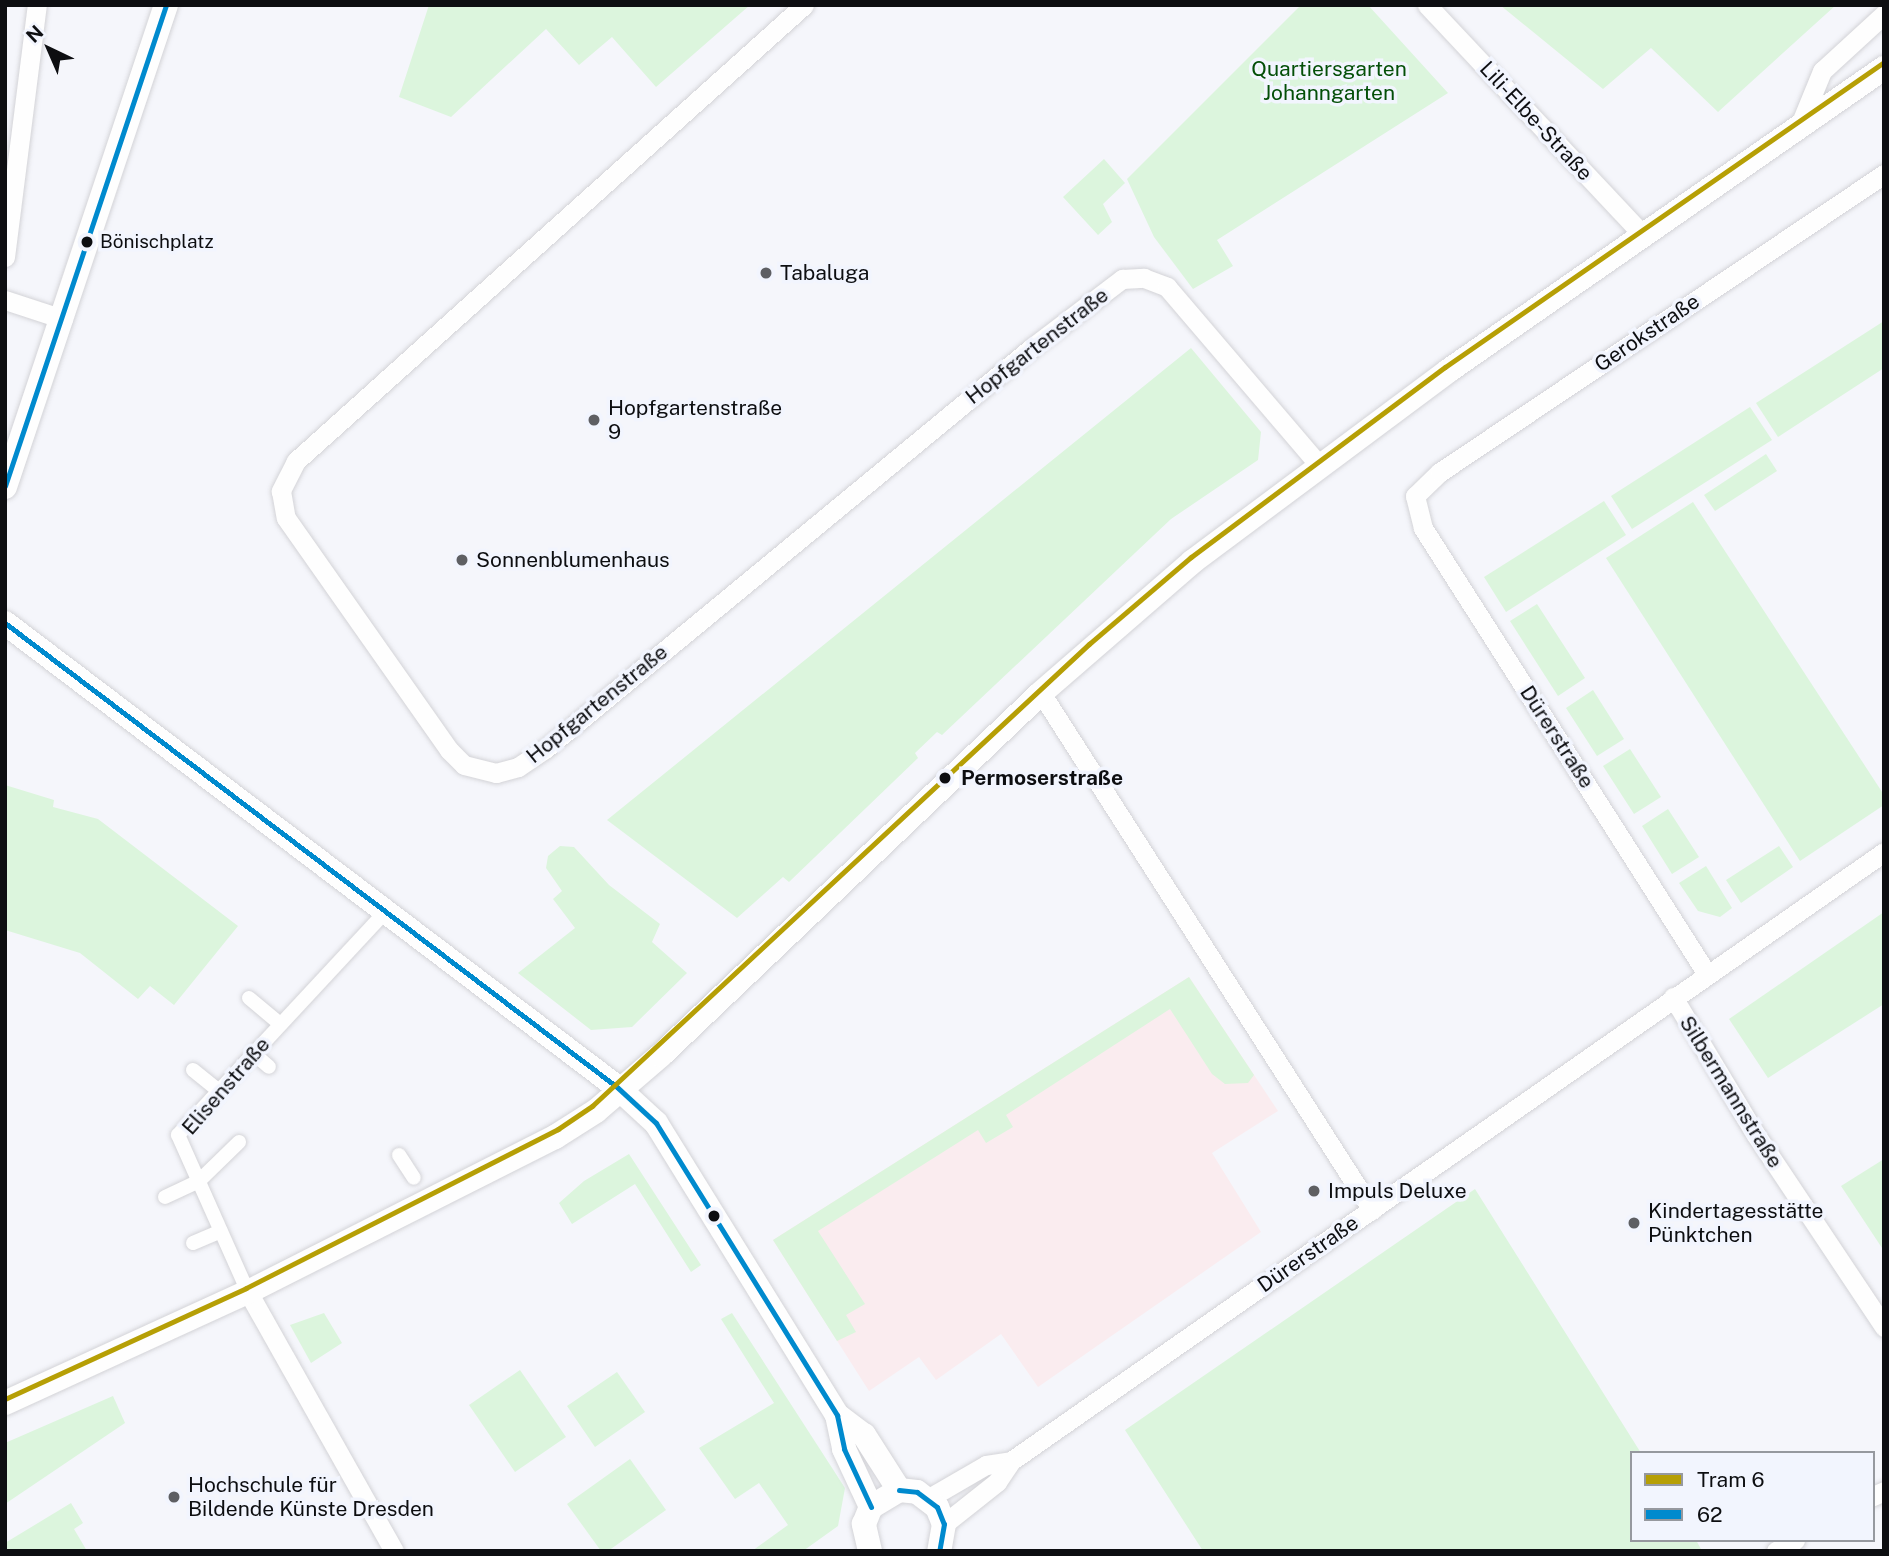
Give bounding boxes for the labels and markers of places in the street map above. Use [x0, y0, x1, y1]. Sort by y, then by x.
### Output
place label: Bönischplatz [100, 231, 214, 253]
marker: Bönischplatz [80, 235, 94, 249]
place label: Tabaluga [780, 260, 869, 286]
marker: Tabaluga [758, 265, 774, 281]
place label: Hopfgartenstraße 9 [608, 395, 782, 445]
marker: Hopfgartenstraße 9 [586, 412, 602, 428]
place label: Sonnenblumenhaus [476, 547, 670, 573]
marker: Sonnenblumenhaus [454, 552, 470, 568]
place label: Permoserstraße [961, 765, 1123, 791]
marker: Permoserstraße [935, 768, 955, 788]
place label: Impuls Deluxe [1328, 1178, 1467, 1204]
marker: Impuls Deluxe [1306, 1183, 1322, 1199]
place label: Kindertagesstätte Pünktchen [1648, 1198, 1824, 1248]
unlabelled marker [707, 1209, 721, 1223]
marker: Kindertagesstätte Pünktchen [1626, 1215, 1642, 1231]
place label: Hochschule für Bildende Künste Dresden [188, 1472, 434, 1522]
marker: Hochschule für Bildende Künste Dresden [166, 1489, 182, 1505]

